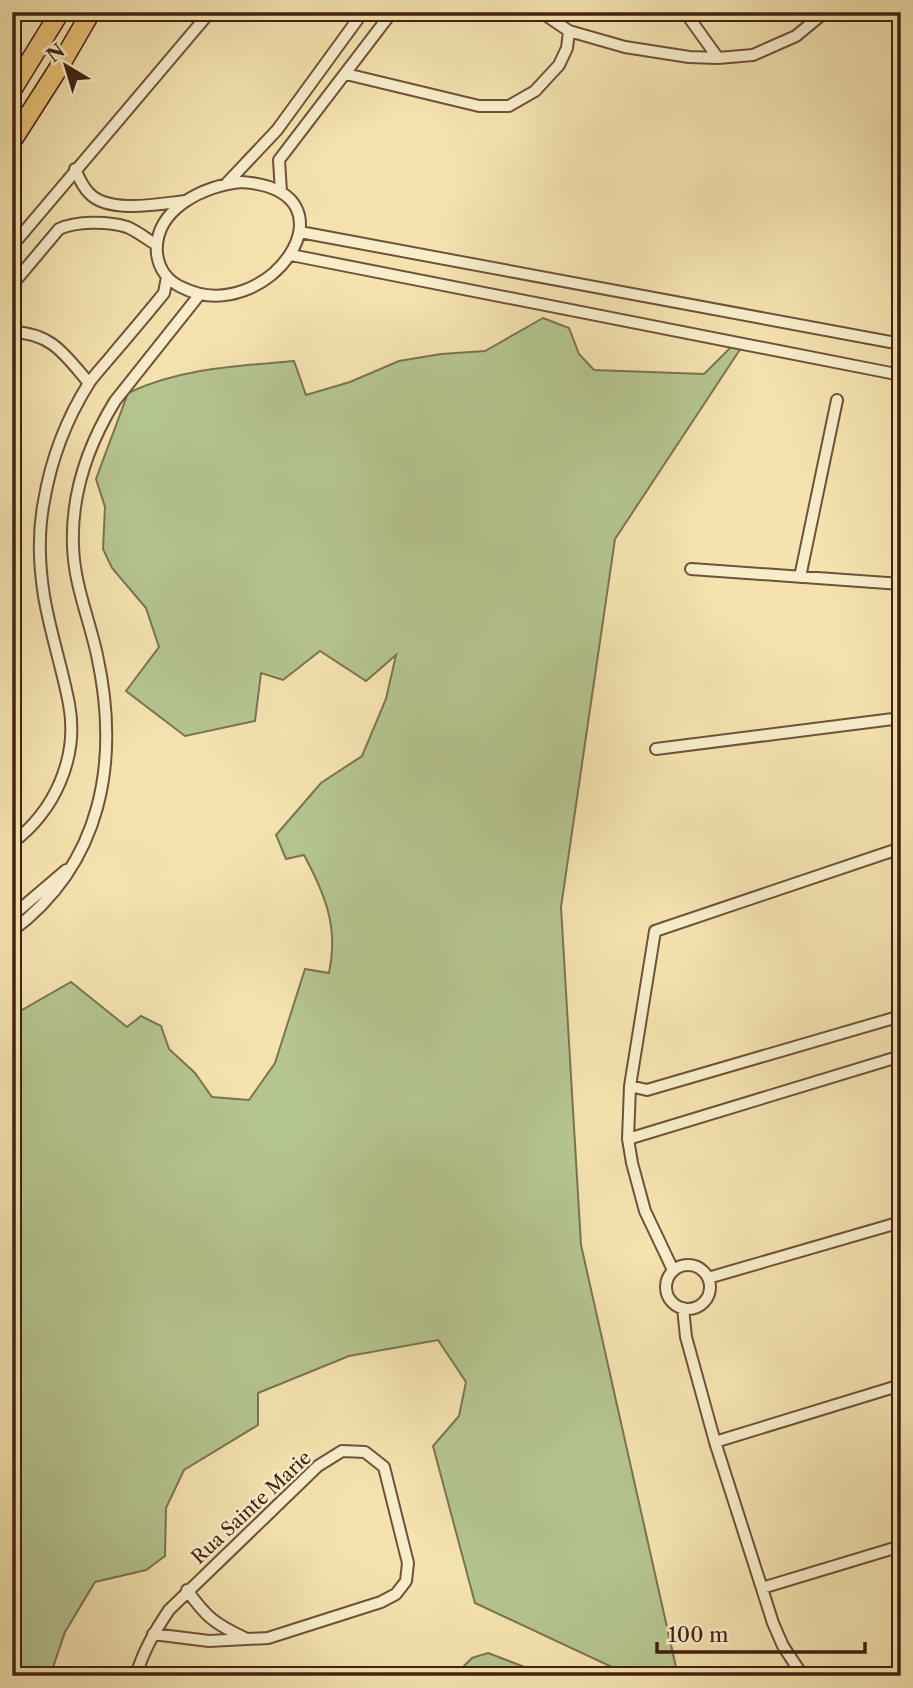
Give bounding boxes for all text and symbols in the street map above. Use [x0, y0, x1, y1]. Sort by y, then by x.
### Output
north arrow [32, 32, 102, 102]
text: N [42, 39, 69, 67]
street label: Rua Sainte Marie [187, 1446, 316, 1569]
scale bar [657, 1611, 866, 1655]
text: 100 m [668, 1622, 729, 1647]

